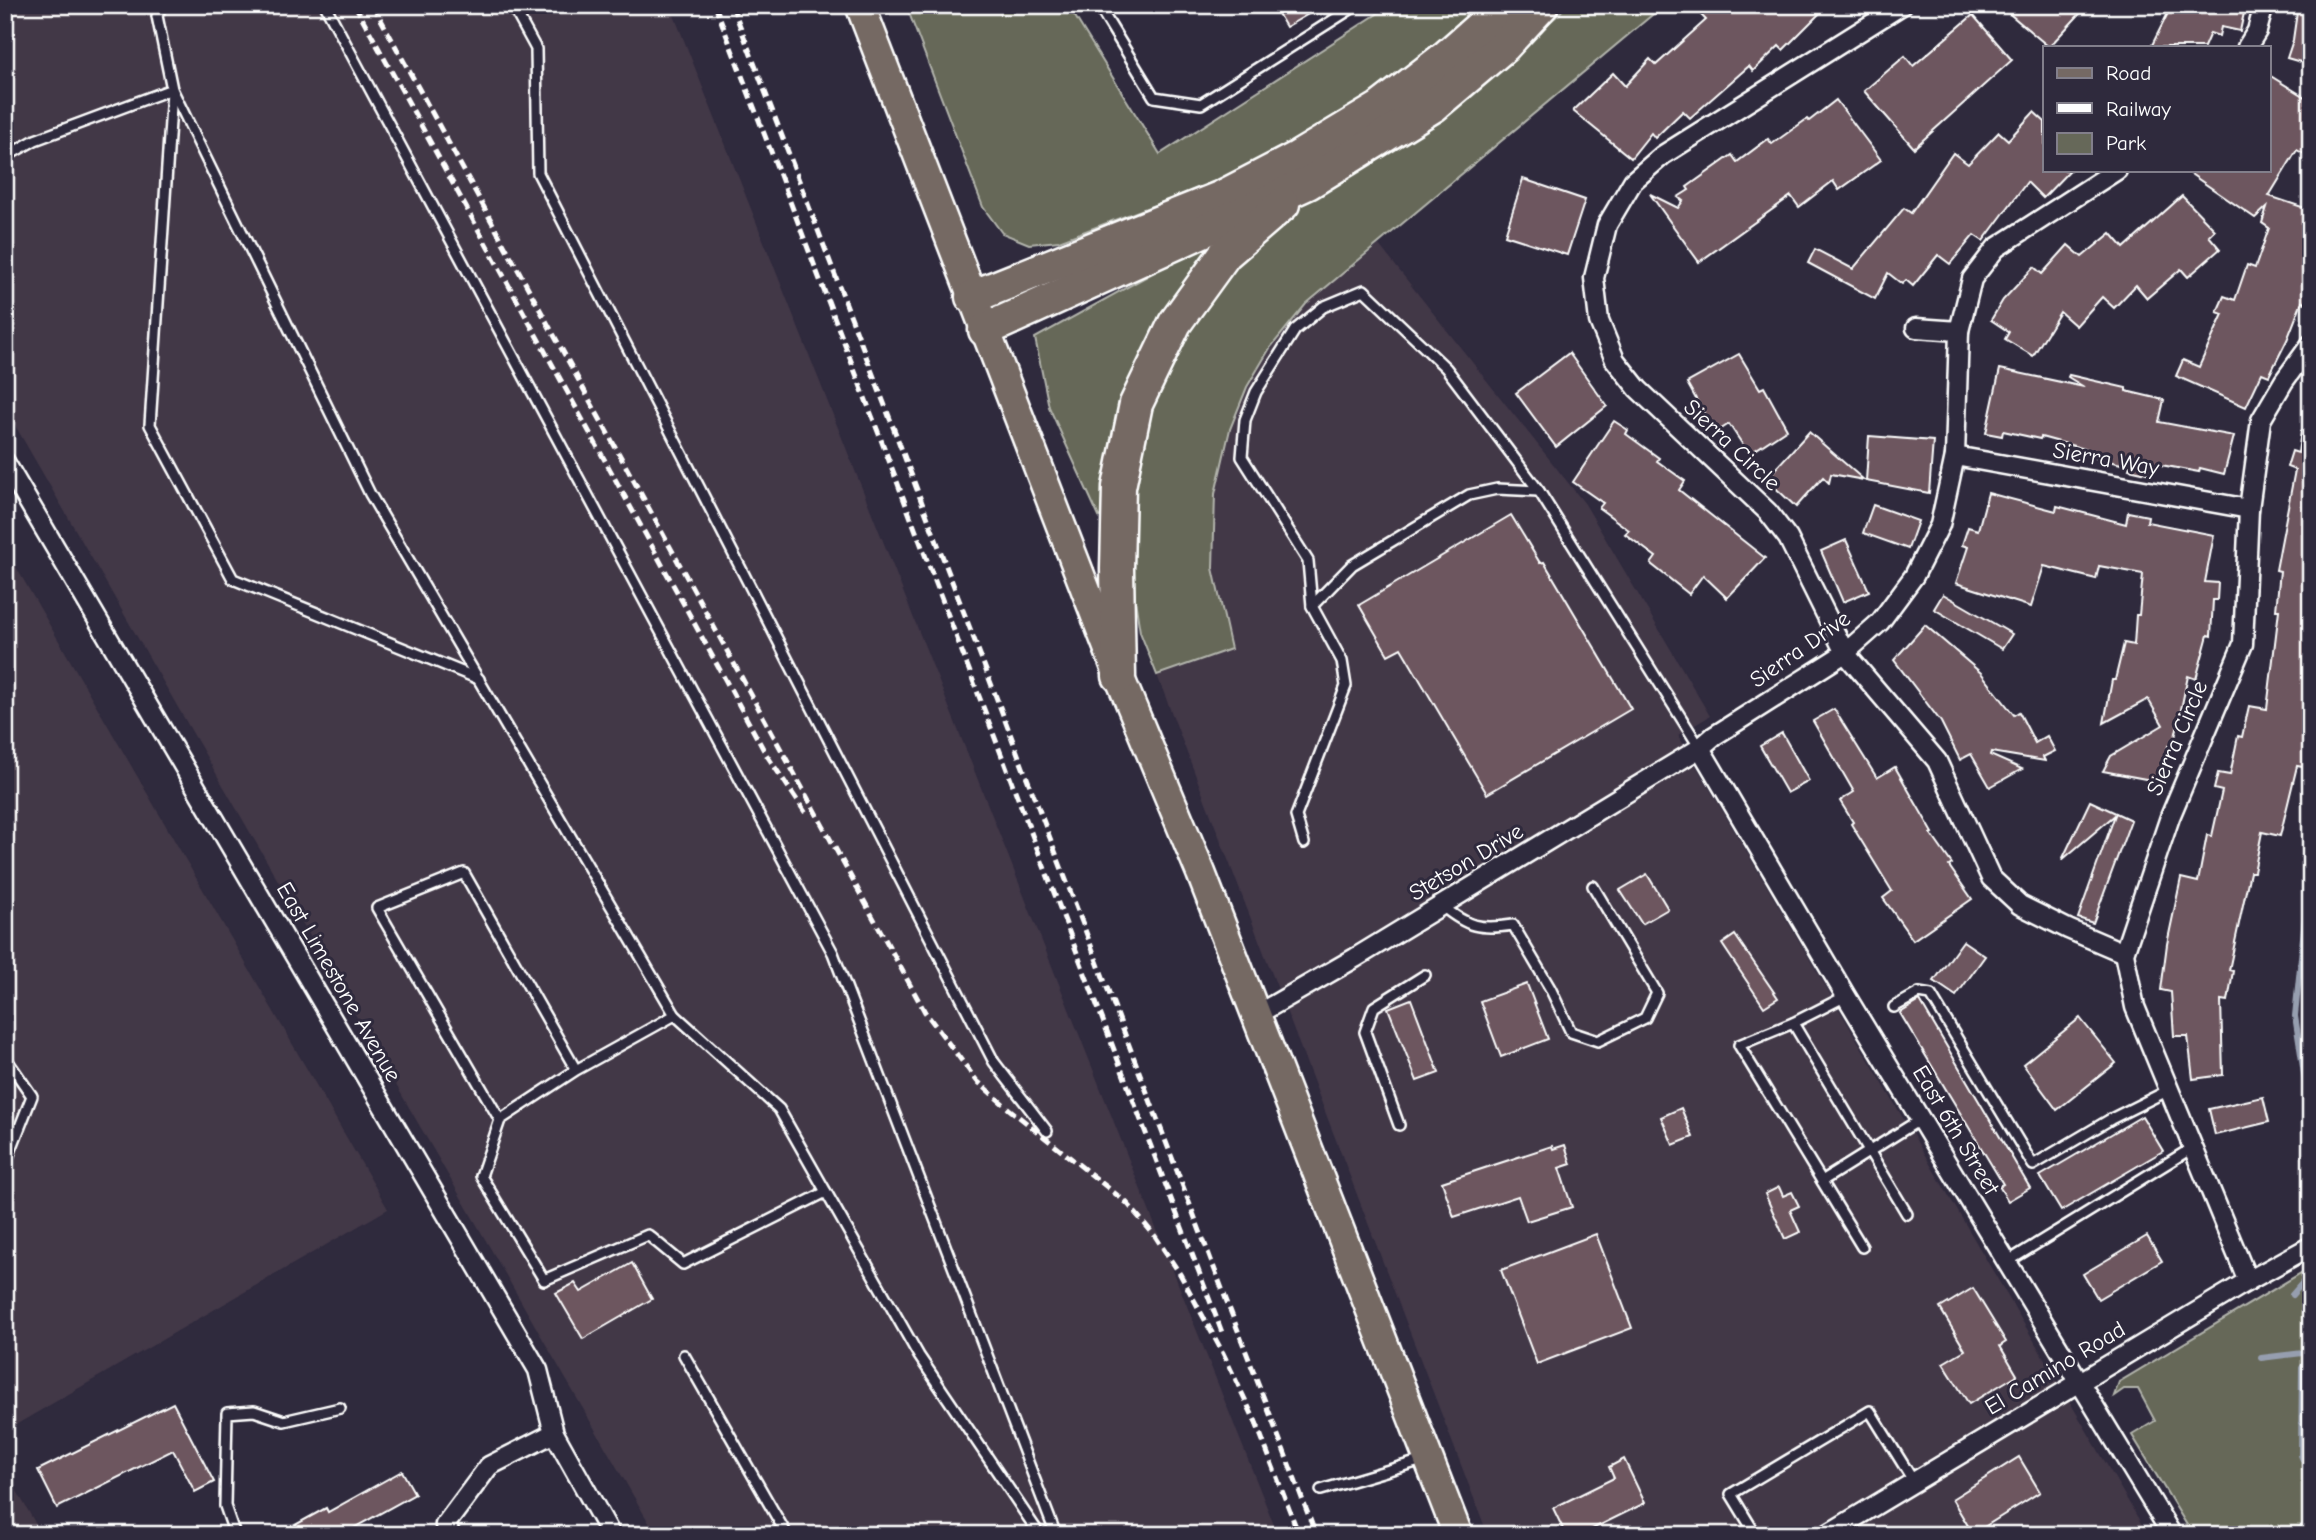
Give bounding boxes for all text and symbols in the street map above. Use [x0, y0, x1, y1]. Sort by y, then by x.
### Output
legend [2043, 46, 2270, 172]
text: Road [2106, 61, 2151, 85]
text: Railway [2106, 97, 2171, 121]
text: Park [2106, 131, 2146, 155]
street label: Sierra Circle [1678, 393, 1786, 497]
street label: Sierra Way [2051, 436, 2162, 482]
street label: Sierra Drive [1745, 605, 1855, 693]
street label: Sierra Circle [2141, 676, 2213, 800]
street label: Stetson Drive [1404, 817, 1528, 907]
street label: East Limestone Avenue [271, 877, 407, 1087]
street label: East 6th Street [1907, 1060, 2006, 1201]
street label: El Camino Road [1980, 1315, 2130, 1421]

